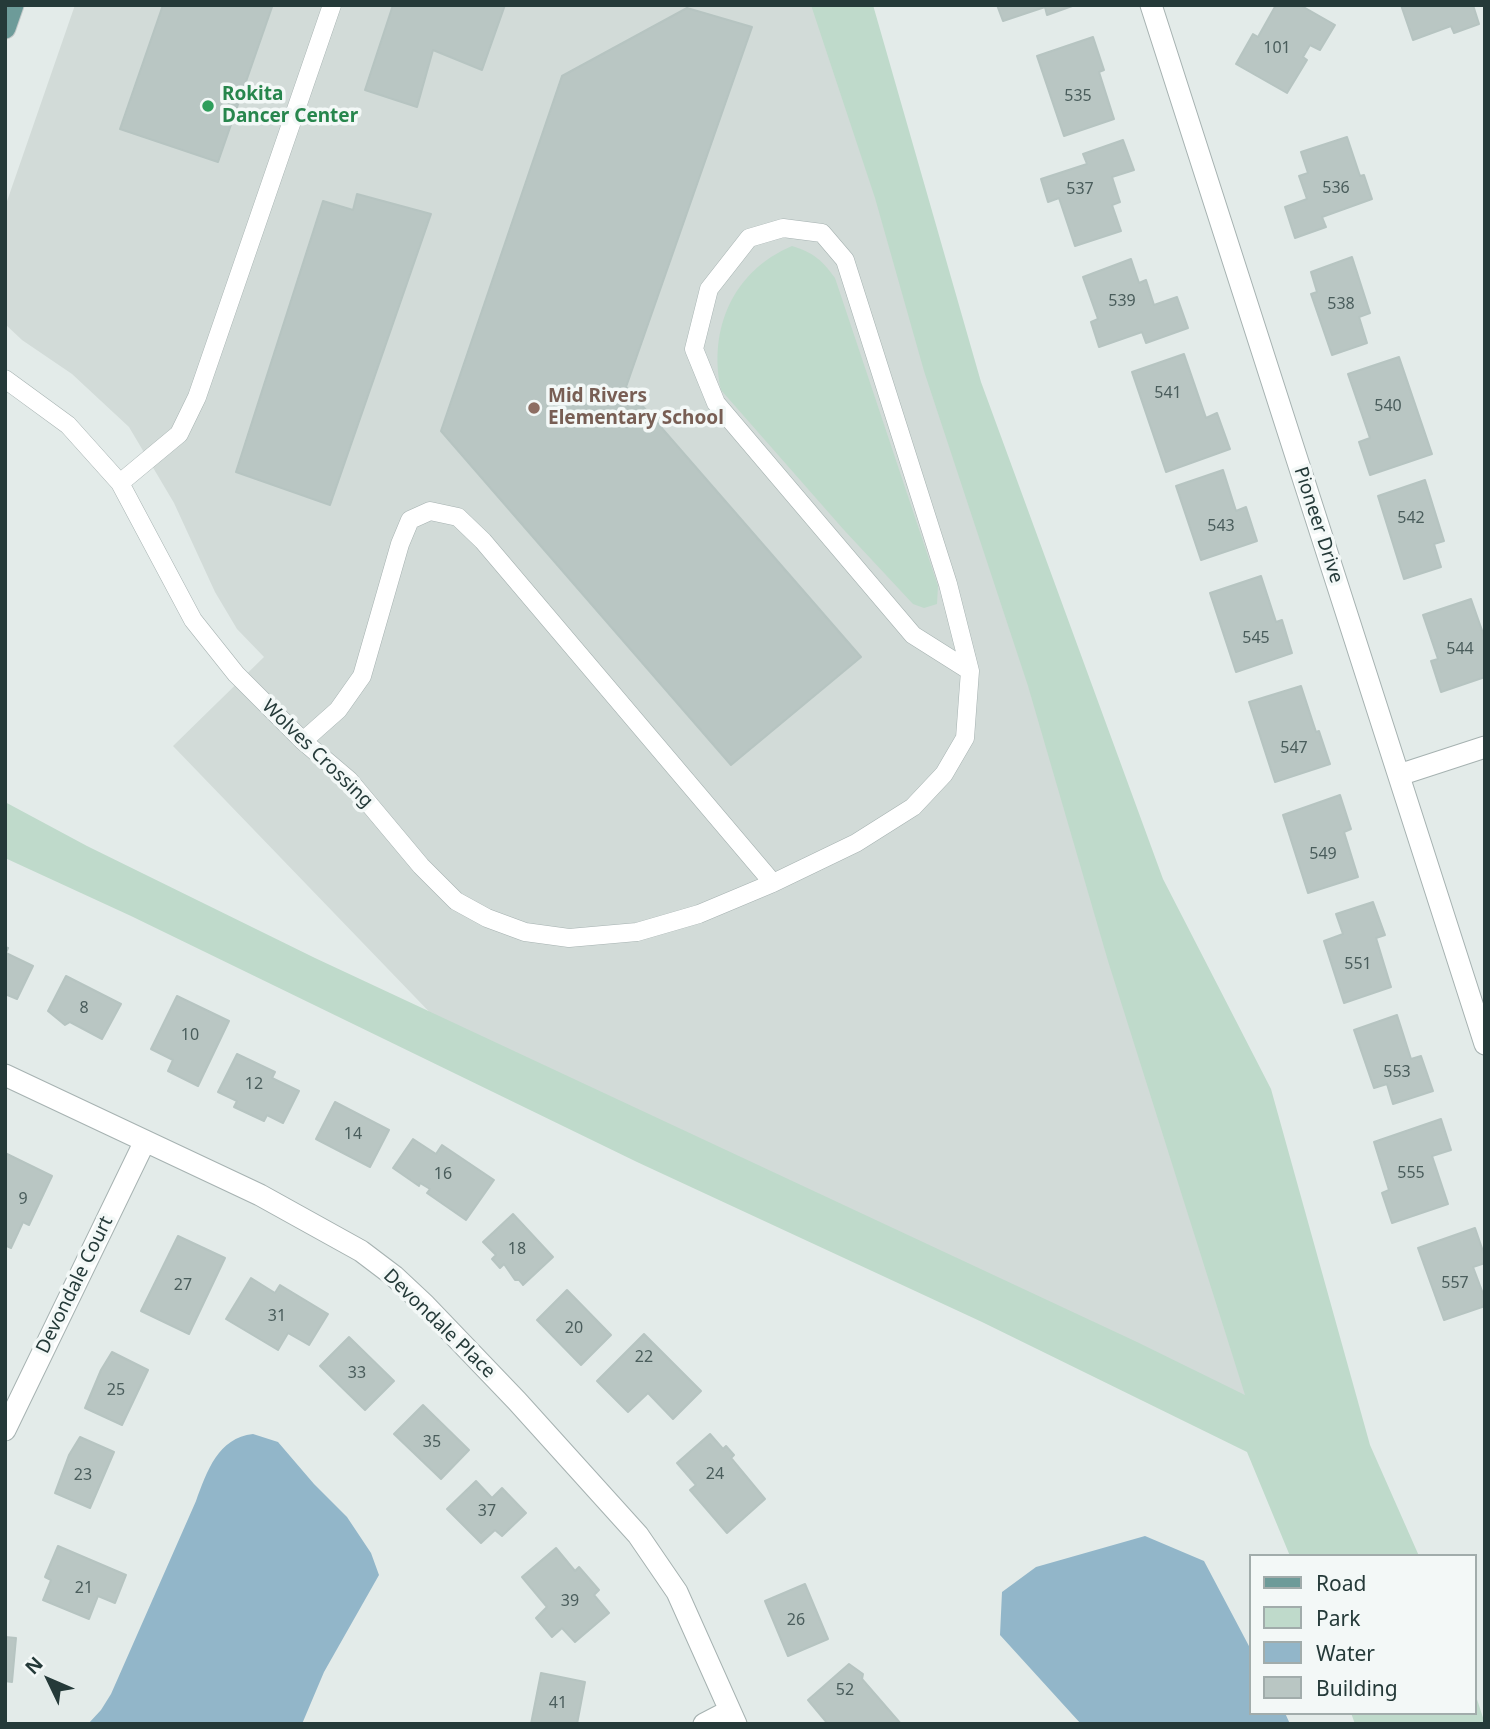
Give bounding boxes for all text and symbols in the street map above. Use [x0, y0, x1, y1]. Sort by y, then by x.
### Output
house number: 101 [1263, 38, 1291, 58]
place label: Rokita Dancer Center [222, 84, 358, 128]
house number: 535 [1064, 86, 1092, 106]
marker: Rokita Dancer Center [200, 98, 216, 114]
house number: 536 [1322, 178, 1350, 198]
house number: 537 [1066, 179, 1094, 199]
house number: 539 [1108, 291, 1136, 311]
house number: 538 [1327, 294, 1355, 314]
house number: 541 [1154, 383, 1182, 403]
place label: Mid Rivers Elementary School [548, 386, 724, 430]
house number: 540 [1374, 396, 1402, 416]
marker: Mid Rivers Elementary School [526, 400, 542, 416]
street label: Pioneer Drive [1288, 464, 1348, 586]
house number: 542 [1397, 508, 1425, 528]
house number: 543 [1207, 516, 1235, 536]
house number: 545 [1242, 628, 1270, 648]
house number: 544 [1446, 639, 1474, 659]
street label: Wolves Crossing [257, 695, 377, 813]
house number: 547 [1280, 738, 1308, 758]
house number: 549 [1309, 844, 1337, 864]
house number: 551 [1344, 954, 1372, 974]
house number: 8 [79, 998, 89, 1018]
house number: 10 [181, 1025, 199, 1045]
house number: 553 [1383, 1062, 1411, 1082]
house number: 12 [245, 1074, 263, 1094]
house number: 14 [344, 1124, 362, 1144]
house number: 555 [1397, 1163, 1425, 1183]
house number: 16 [434, 1164, 452, 1184]
house number: 9 [18, 1189, 28, 1209]
street label: Devondale Court [32, 1213, 118, 1357]
house number: 18 [508, 1239, 526, 1259]
street label: Devondale Place [378, 1265, 500, 1383]
house number: 557 [1441, 1273, 1469, 1293]
house number: 27 [174, 1275, 192, 1295]
house number: 31 [268, 1306, 286, 1326]
house number: 20 [565, 1318, 583, 1338]
house number: 22 [635, 1347, 653, 1367]
house number: 33 [348, 1363, 366, 1383]
house number: 25 [107, 1380, 125, 1400]
house number: 35 [423, 1432, 441, 1452]
house number: 24 [706, 1464, 724, 1484]
house number: 23 [74, 1465, 92, 1485]
house number: 37 [478, 1501, 496, 1521]
legend [1248, 1554, 1476, 1715]
text: Road [1316, 1569, 1366, 1597]
house number: 21 [75, 1578, 93, 1598]
house number: 39 [561, 1591, 579, 1611]
text: Park [1316, 1604, 1360, 1632]
house number: 26 [787, 1610, 805, 1630]
text: Water [1316, 1639, 1375, 1667]
north arrow [14, 1645, 84, 1715]
text: N [19, 1651, 49, 1680]
text: Building [1316, 1674, 1398, 1702]
house number: 52 [836, 1680, 854, 1700]
house number: 41 [549, 1693, 567, 1713]

